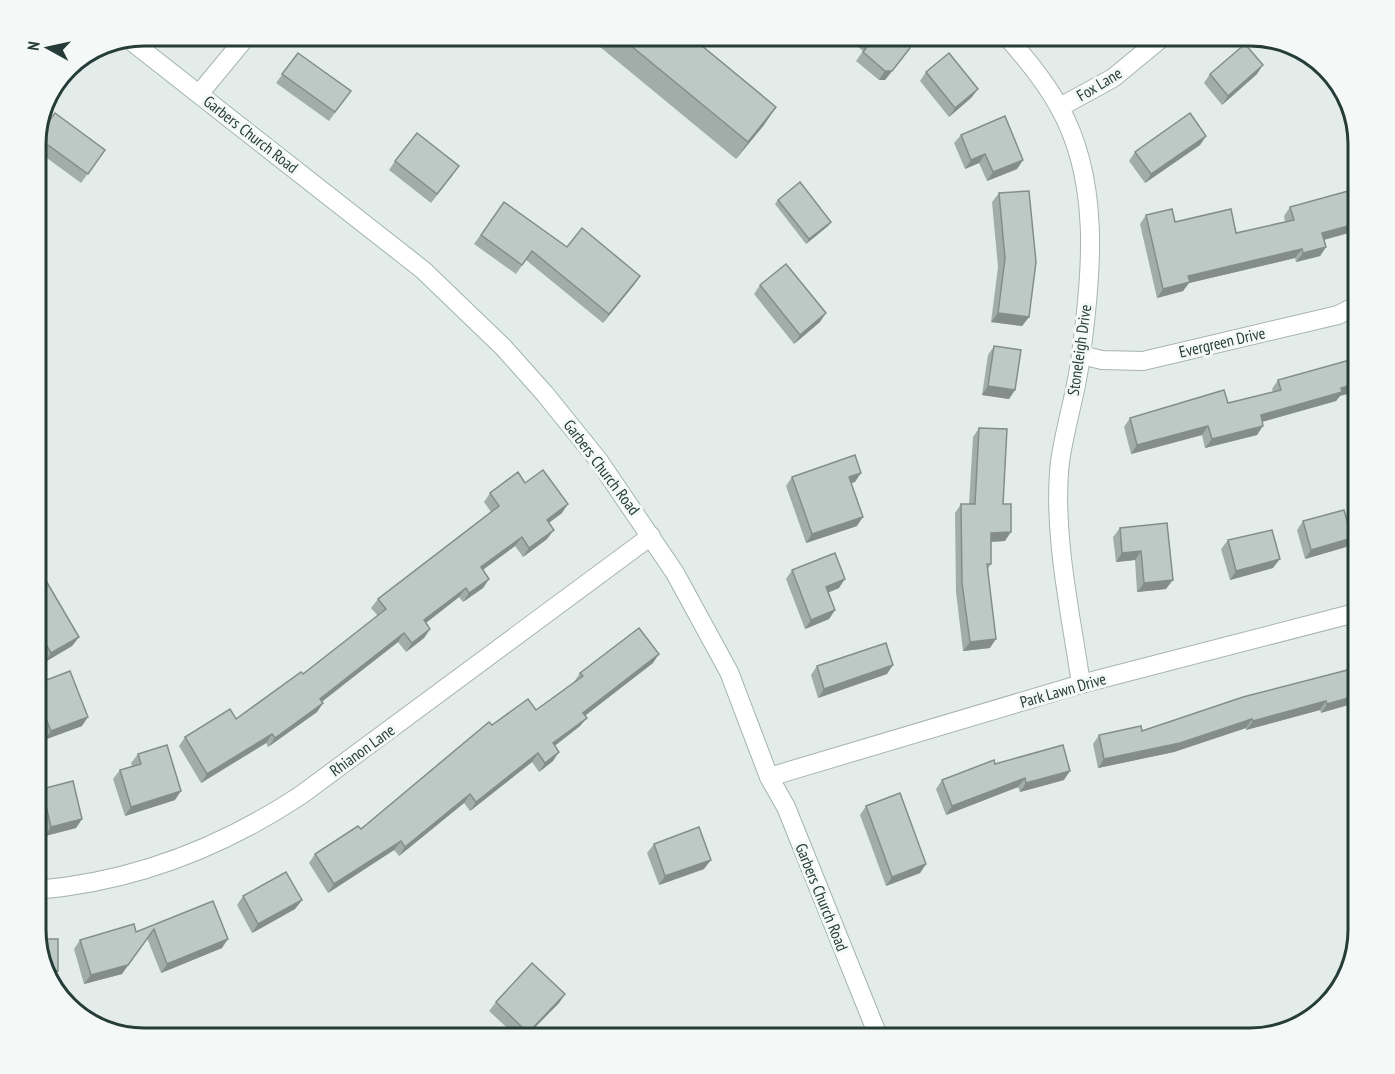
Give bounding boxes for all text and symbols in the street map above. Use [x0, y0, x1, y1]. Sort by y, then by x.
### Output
north arrow [18, 18, 78, 78]
text: N [23, 40, 44, 52]
street label: Fox Lane [1073, 63, 1125, 105]
street label: Garbers Church Road [200, 91, 302, 177]
street label: Stoneleigh Drive [1063, 303, 1095, 397]
street label: Evergreen Drive [1177, 322, 1267, 362]
street label: Garbers Church Road [560, 415, 644, 519]
street label: Park Lawn Drive [1018, 668, 1108, 712]
street label: Rhianon Lane [326, 720, 398, 780]
street label: Garbers Church Road [791, 840, 853, 954]

